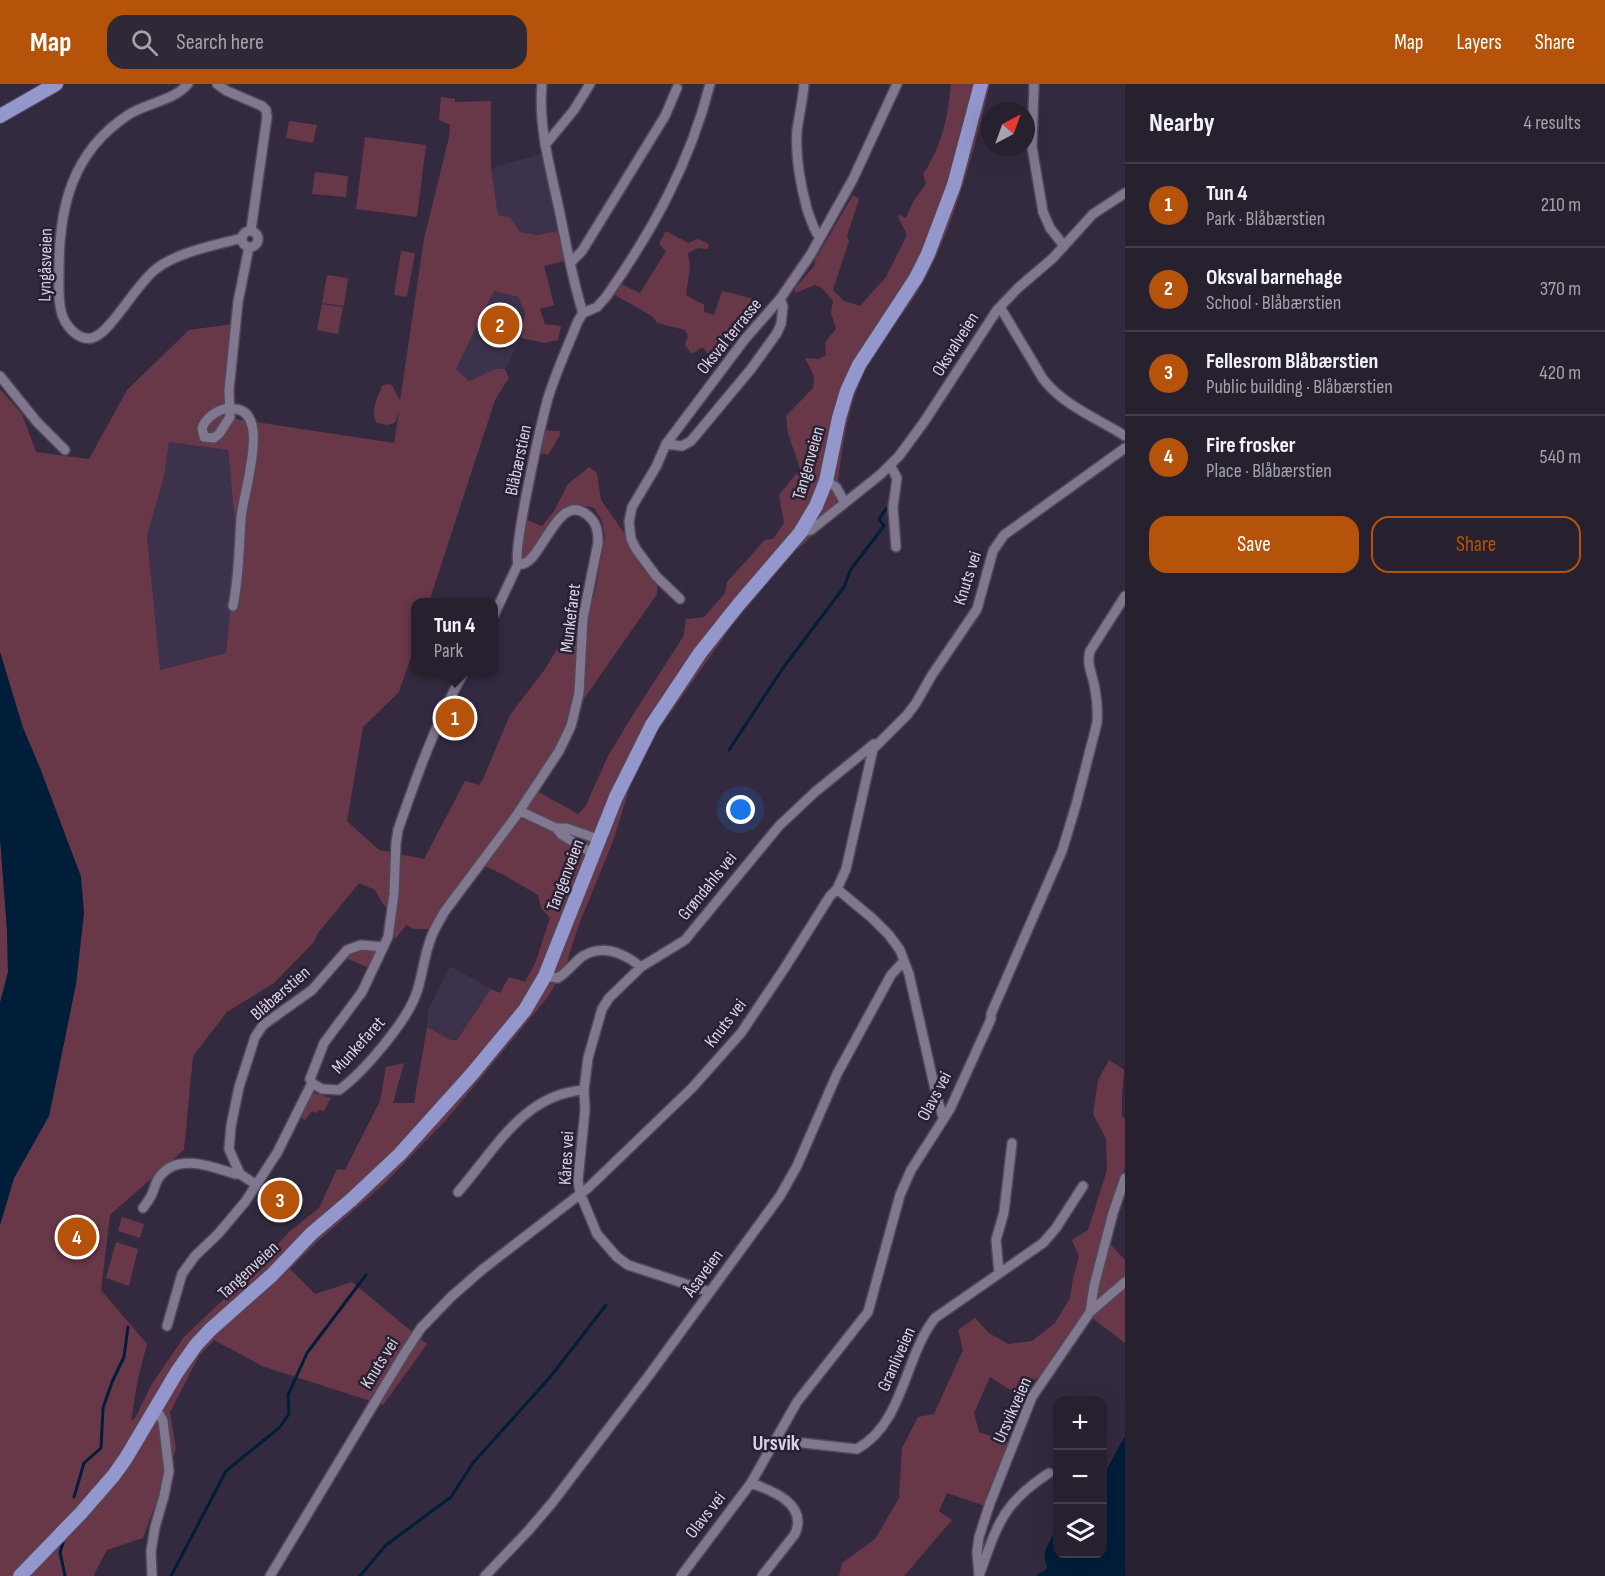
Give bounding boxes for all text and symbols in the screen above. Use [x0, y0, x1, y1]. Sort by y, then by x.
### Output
search box [107, 15, 527, 69]
text: Map [30, 26, 71, 59]
icon: search [128, 26, 161, 59]
text: Search here [176, 29, 264, 56]
text: Map [1394, 30, 1423, 55]
text: Layers [1456, 30, 1502, 55]
text: Share [1535, 30, 1575, 55]
north arrow [981, 102, 1035, 156]
text: Nearby [1149, 108, 1215, 139]
text: 4 results [1524, 111, 1581, 135]
text: Tun 4 [1206, 180, 1247, 207]
text: 1 [1165, 193, 1172, 217]
text: 210 m [1541, 193, 1581, 217]
text: Park · Blåbærstien [1206, 207, 1325, 231]
street label: Lyngåsveien [34, 228, 57, 302]
text: Oksval barnehage [1206, 264, 1342, 291]
text: 2 [1164, 277, 1173, 301]
text: 370 m [1540, 277, 1581, 301]
text: School · Blåbærstien [1206, 291, 1341, 315]
street label: Oksval terrasse [693, 294, 766, 378]
pin: 2 [480, 302, 520, 348]
street label: Oksvalveien [928, 308, 983, 380]
text: Fellesrom Blåbærstien [1206, 348, 1378, 375]
text: 3 [1164, 361, 1173, 385]
text: 420 m [1539, 361, 1581, 385]
text: Public building · Blåbærstien [1206, 375, 1393, 399]
street label: Blåbærstien [501, 423, 536, 497]
street label: Tangenveien [788, 424, 829, 502]
text: Fire frosker [1206, 432, 1296, 459]
text: 4 [1164, 445, 1173, 469]
text: 540 m [1540, 445, 1581, 469]
text: Place · Blåbærstien [1206, 459, 1332, 483]
button: Save [1149, 516, 1359, 573]
button: Share [1371, 516, 1581, 573]
street label: Knuts vei [949, 549, 986, 608]
street label: Munkefaret [556, 582, 585, 654]
popup [411, 598, 498, 676]
text: Tun 4 [434, 612, 475, 639]
text: Park [434, 639, 463, 663]
pin: 1 [436, 696, 474, 740]
your location [726, 795, 755, 824]
street label: Tangenveien [542, 836, 589, 914]
street label: Grøndahls vei [674, 848, 741, 925]
street label: Blåbærstien [246, 962, 314, 1025]
street label: Knuts vei [700, 995, 751, 1052]
street label: Munkefaret [327, 1012, 390, 1078]
street label: Olavs vei [913, 1068, 956, 1124]
street label: Kåres vei [555, 1131, 578, 1185]
pin: 3 [260, 1178, 300, 1222]
pin: 4 [58, 1214, 97, 1260]
street label: Tangenveien [214, 1237, 283, 1304]
street label: Åsaveien [679, 1246, 728, 1302]
street label: Granliveien [873, 1324, 920, 1395]
street label: Knuts vei [356, 1334, 403, 1392]
street label: Ursvikveien [989, 1374, 1036, 1446]
map controls [1053, 1396, 1107, 1558]
button: + [1053, 1396, 1107, 1450]
district label: Ursvik [752, 1431, 800, 1456]
button: − [1053, 1450, 1107, 1504]
street label: Olavs vei [681, 1488, 730, 1543]
button: layers [1053, 1504, 1107, 1558]

